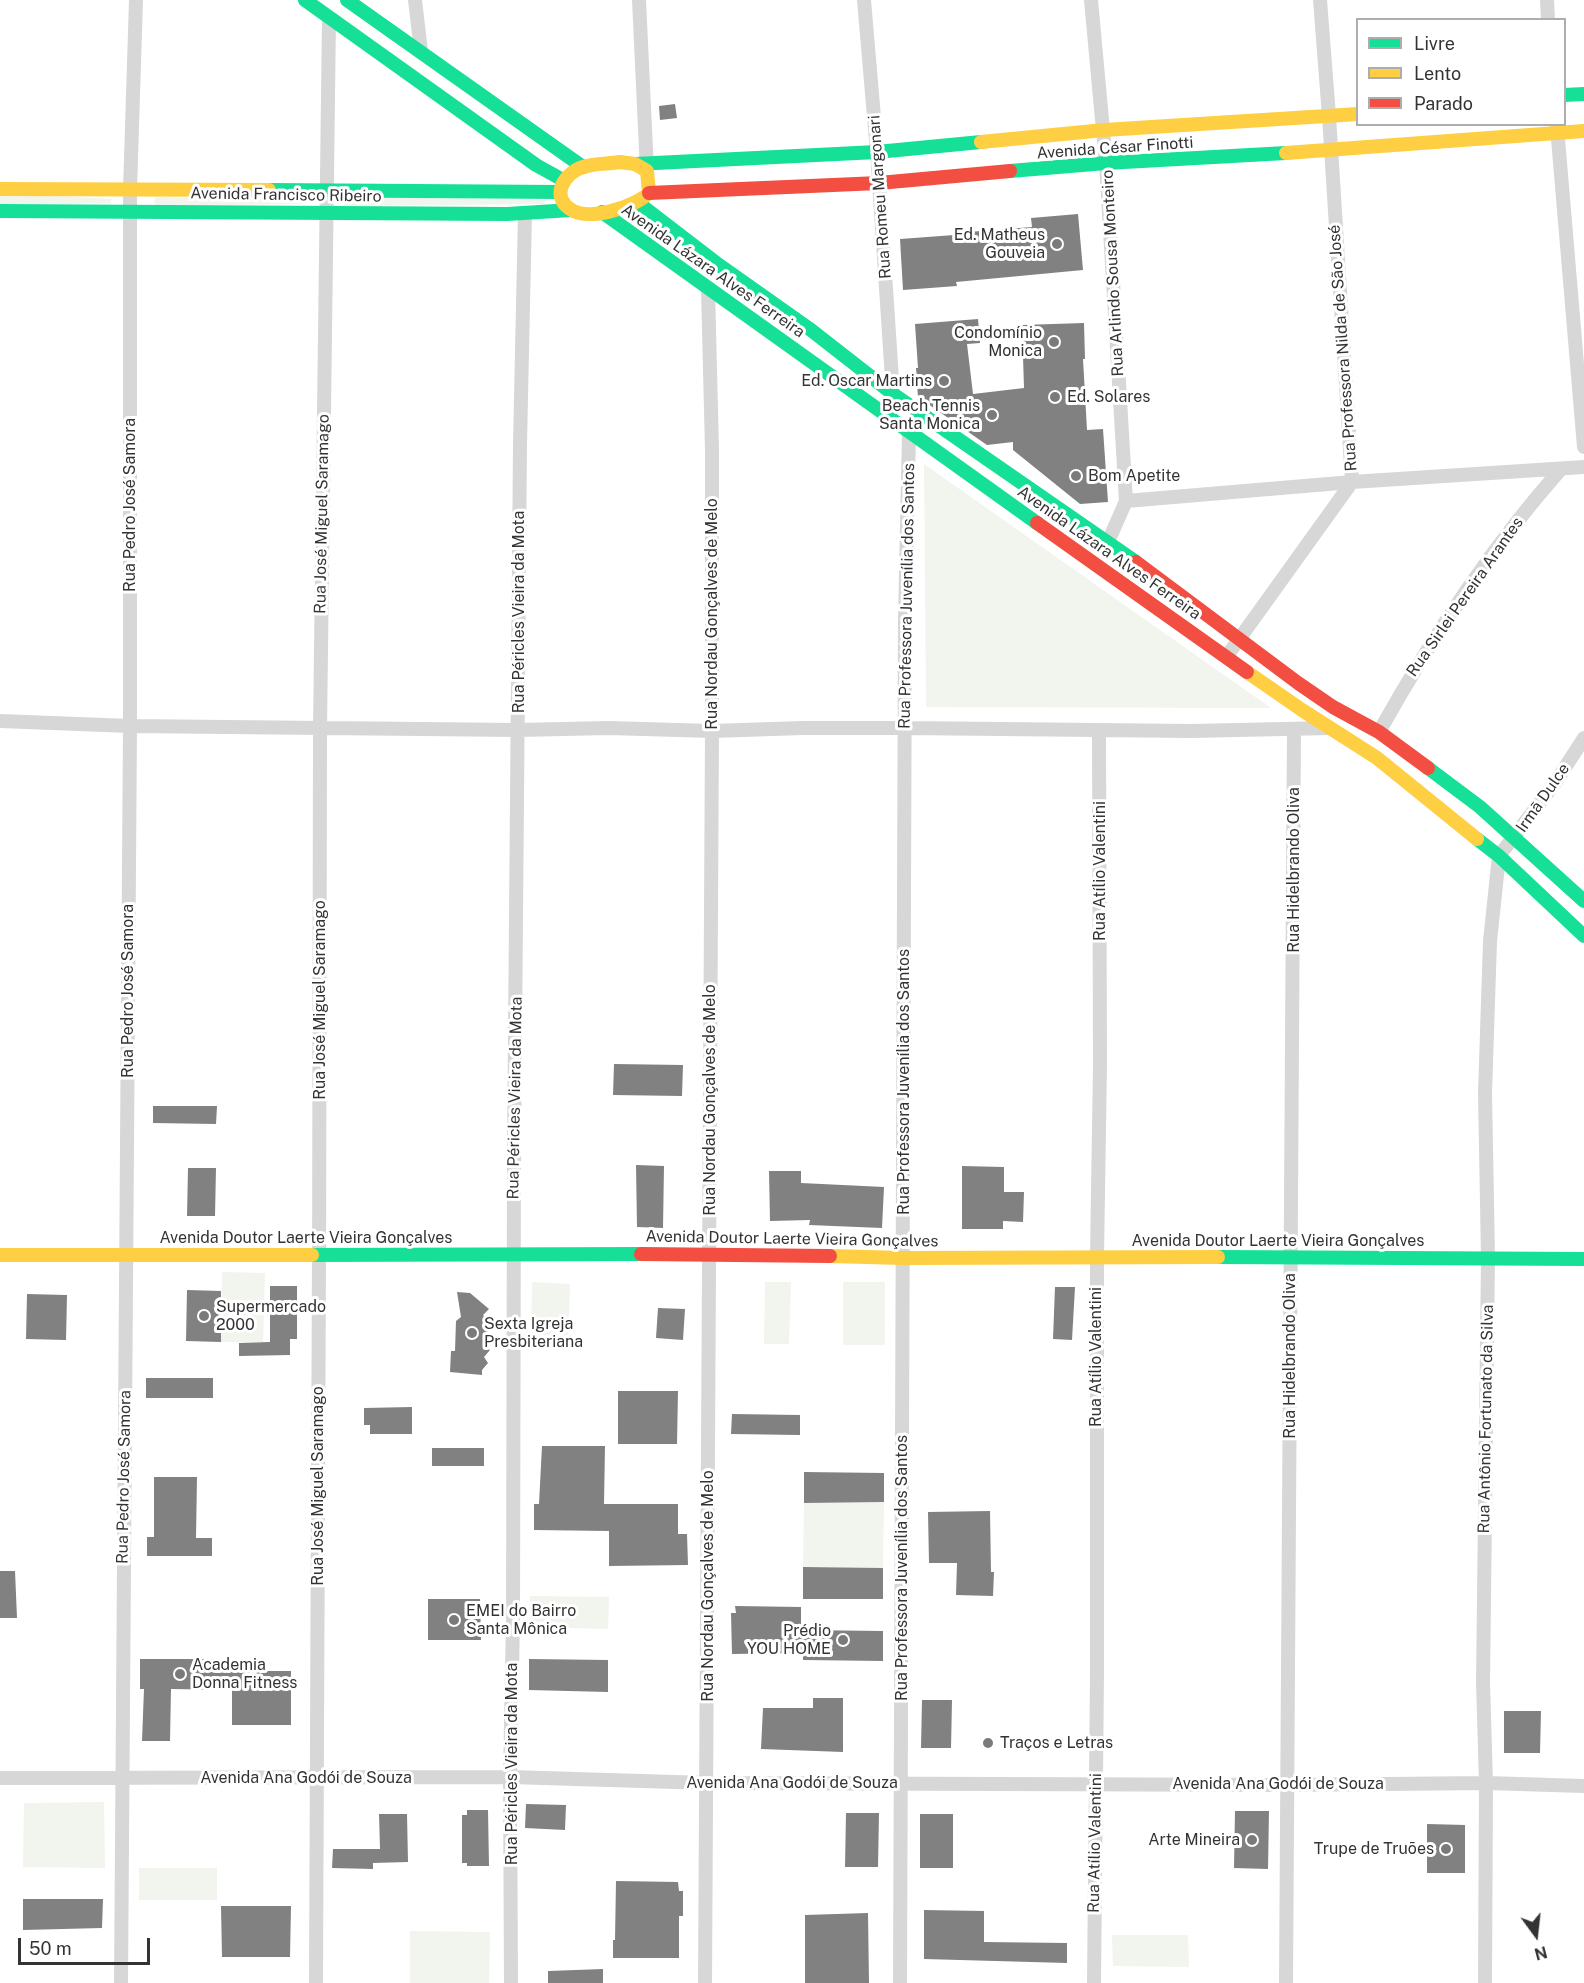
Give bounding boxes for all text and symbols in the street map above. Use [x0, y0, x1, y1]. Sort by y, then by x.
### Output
legend [1356, 18, 1566, 126]
text: Livre [1414, 33, 1455, 54]
text: Lento [1414, 63, 1461, 84]
text: Parado [1414, 93, 1473, 114]
street label: Rua Romeu Margonari [865, 114, 895, 280]
street label: Avenida César Finotti [1036, 133, 1194, 163]
street label: Rua Arlindo Sousa Monteiro [1098, 169, 1128, 377]
street label: Avenida Francisco Ribeiro [190, 184, 382, 206]
street label: Avenida Lázara Alves Ferreira [618, 200, 808, 342]
street label: Rua Professora Nilda de São José [1325, 224, 1361, 472]
place label: Ed. Matheus Gouveia [954, 225, 1045, 263]
marker: Ed. Matheus Gouveia [1050, 237, 1064, 251]
place label: Condomínio Monica [954, 323, 1042, 361]
marker: Condomínio Monica [1047, 335, 1061, 349]
place label: Ed. Oscar Martins [801, 371, 932, 391]
marker: Ed. Oscar Martins [937, 374, 951, 388]
place label: Ed. Solares [1067, 387, 1150, 407]
marker: Ed. Solares [1048, 390, 1062, 404]
place label: Beach Tennis Santa Monica [879, 396, 980, 434]
marker: Beach Tennis Santa Monica [985, 408, 999, 422]
street label: Rua José Miguel Saramago [311, 414, 333, 614]
street label: Rua Pedro José Samora [120, 418, 140, 592]
street label: Rua Professora Juvenília dos Santos [895, 463, 919, 729]
place label: Bom Apetite [1088, 466, 1180, 486]
marker: Bom Apetite [1069, 469, 1083, 483]
street label: Avenida Lázara Alves Ferreira [1014, 482, 1204, 624]
street label: Rua Nordau Gonçalves de Melo [702, 498, 722, 730]
street label: Rua Péricles Vieira da Mota [509, 511, 529, 713]
street label: Rua Sirlei Pereira Arantes [1403, 514, 1527, 680]
street label: Irmã Dulce [1512, 760, 1574, 836]
street label: Rua Hidelbrando Oliva [1284, 787, 1304, 953]
street label: Rua Atílio Valentini [1090, 801, 1110, 941]
street label: Rua José Miguel Saramago [310, 900, 330, 1100]
street label: Rua Pedro José Samora [118, 904, 138, 1078]
street label: Rua Professora Juvenília dos Santos [894, 949, 914, 1215]
street label: Rua Nordau Gonçalves de Melo [700, 984, 720, 1216]
street label: Rua Péricles Vieira da Mota [504, 997, 526, 1199]
street label: Avenida Doutor Laerte Vieira Gonçalves [645, 1227, 939, 1251]
street label: Avenida Doutor Laerte Vieira Gonçalves [160, 1228, 452, 1248]
street label: Avenida Doutor Laerte Vieira Gonçalves [1132, 1231, 1424, 1251]
street label: Rua Hidelbrando Oliva [1280, 1273, 1300, 1439]
street label: Rua Atílio Valentini [1086, 1287, 1106, 1427]
place label: Supermercado 2000 [216, 1297, 326, 1335]
street label: Rua Antônio Fortunato da Silva [1474, 1304, 1498, 1534]
marker: Supermercado 2000 [197, 1309, 211, 1323]
place label: Sexta Igreja Presbiteriana [484, 1314, 583, 1352]
marker: Sexta Igreja Presbiteriana [465, 1326, 479, 1340]
street label: Rua José Miguel Saramago [308, 1386, 328, 1586]
street label: Rua Pedro José Samora [113, 1390, 135, 1564]
street label: Rua Professora Juvenília dos Santos [892, 1435, 912, 1701]
street label: Rua Nordau Gonçalves de Melo [698, 1470, 718, 1702]
place label: EMEI do Bairro Santa Mônica [466, 1601, 576, 1639]
marker: EMEI do Bairro Santa Mônica [447, 1613, 461, 1627]
place label: Prédio YOU HOME [747, 1621, 831, 1659]
marker: Prédio YOU HOME [836, 1633, 850, 1647]
place label: Academia Donna Fitness [192, 1655, 297, 1693]
street label: Rua Péricles Vieira da Mota [502, 1663, 522, 1865]
marker: Academia Donna Fitness [173, 1667, 187, 1681]
place label: Traços e Letras [1000, 1733, 1113, 1753]
marker: Traços e Letras [981, 1736, 995, 1750]
street label: Avenida Ana Godói de Souza [200, 1768, 412, 1788]
street label: Avenida Ana Godói de Souza [686, 1773, 898, 1793]
street label: Rua Atílio Valentini [1084, 1773, 1106, 1913]
street label: Avenida Ana Godói de Souza [1172, 1774, 1384, 1794]
place label: Arte Mineira [1148, 1830, 1240, 1850]
marker: Arte Mineira [1245, 1833, 1259, 1847]
place label: Trupe de Truões [1314, 1839, 1434, 1859]
marker: Trupe de Truões [1439, 1842, 1453, 1856]
north arrow [1506, 1905, 1566, 1965]
scale bar [21, 1926, 153, 1964]
text: 50 m [29, 1938, 72, 1959]
text: N [1532, 1942, 1549, 1964]

